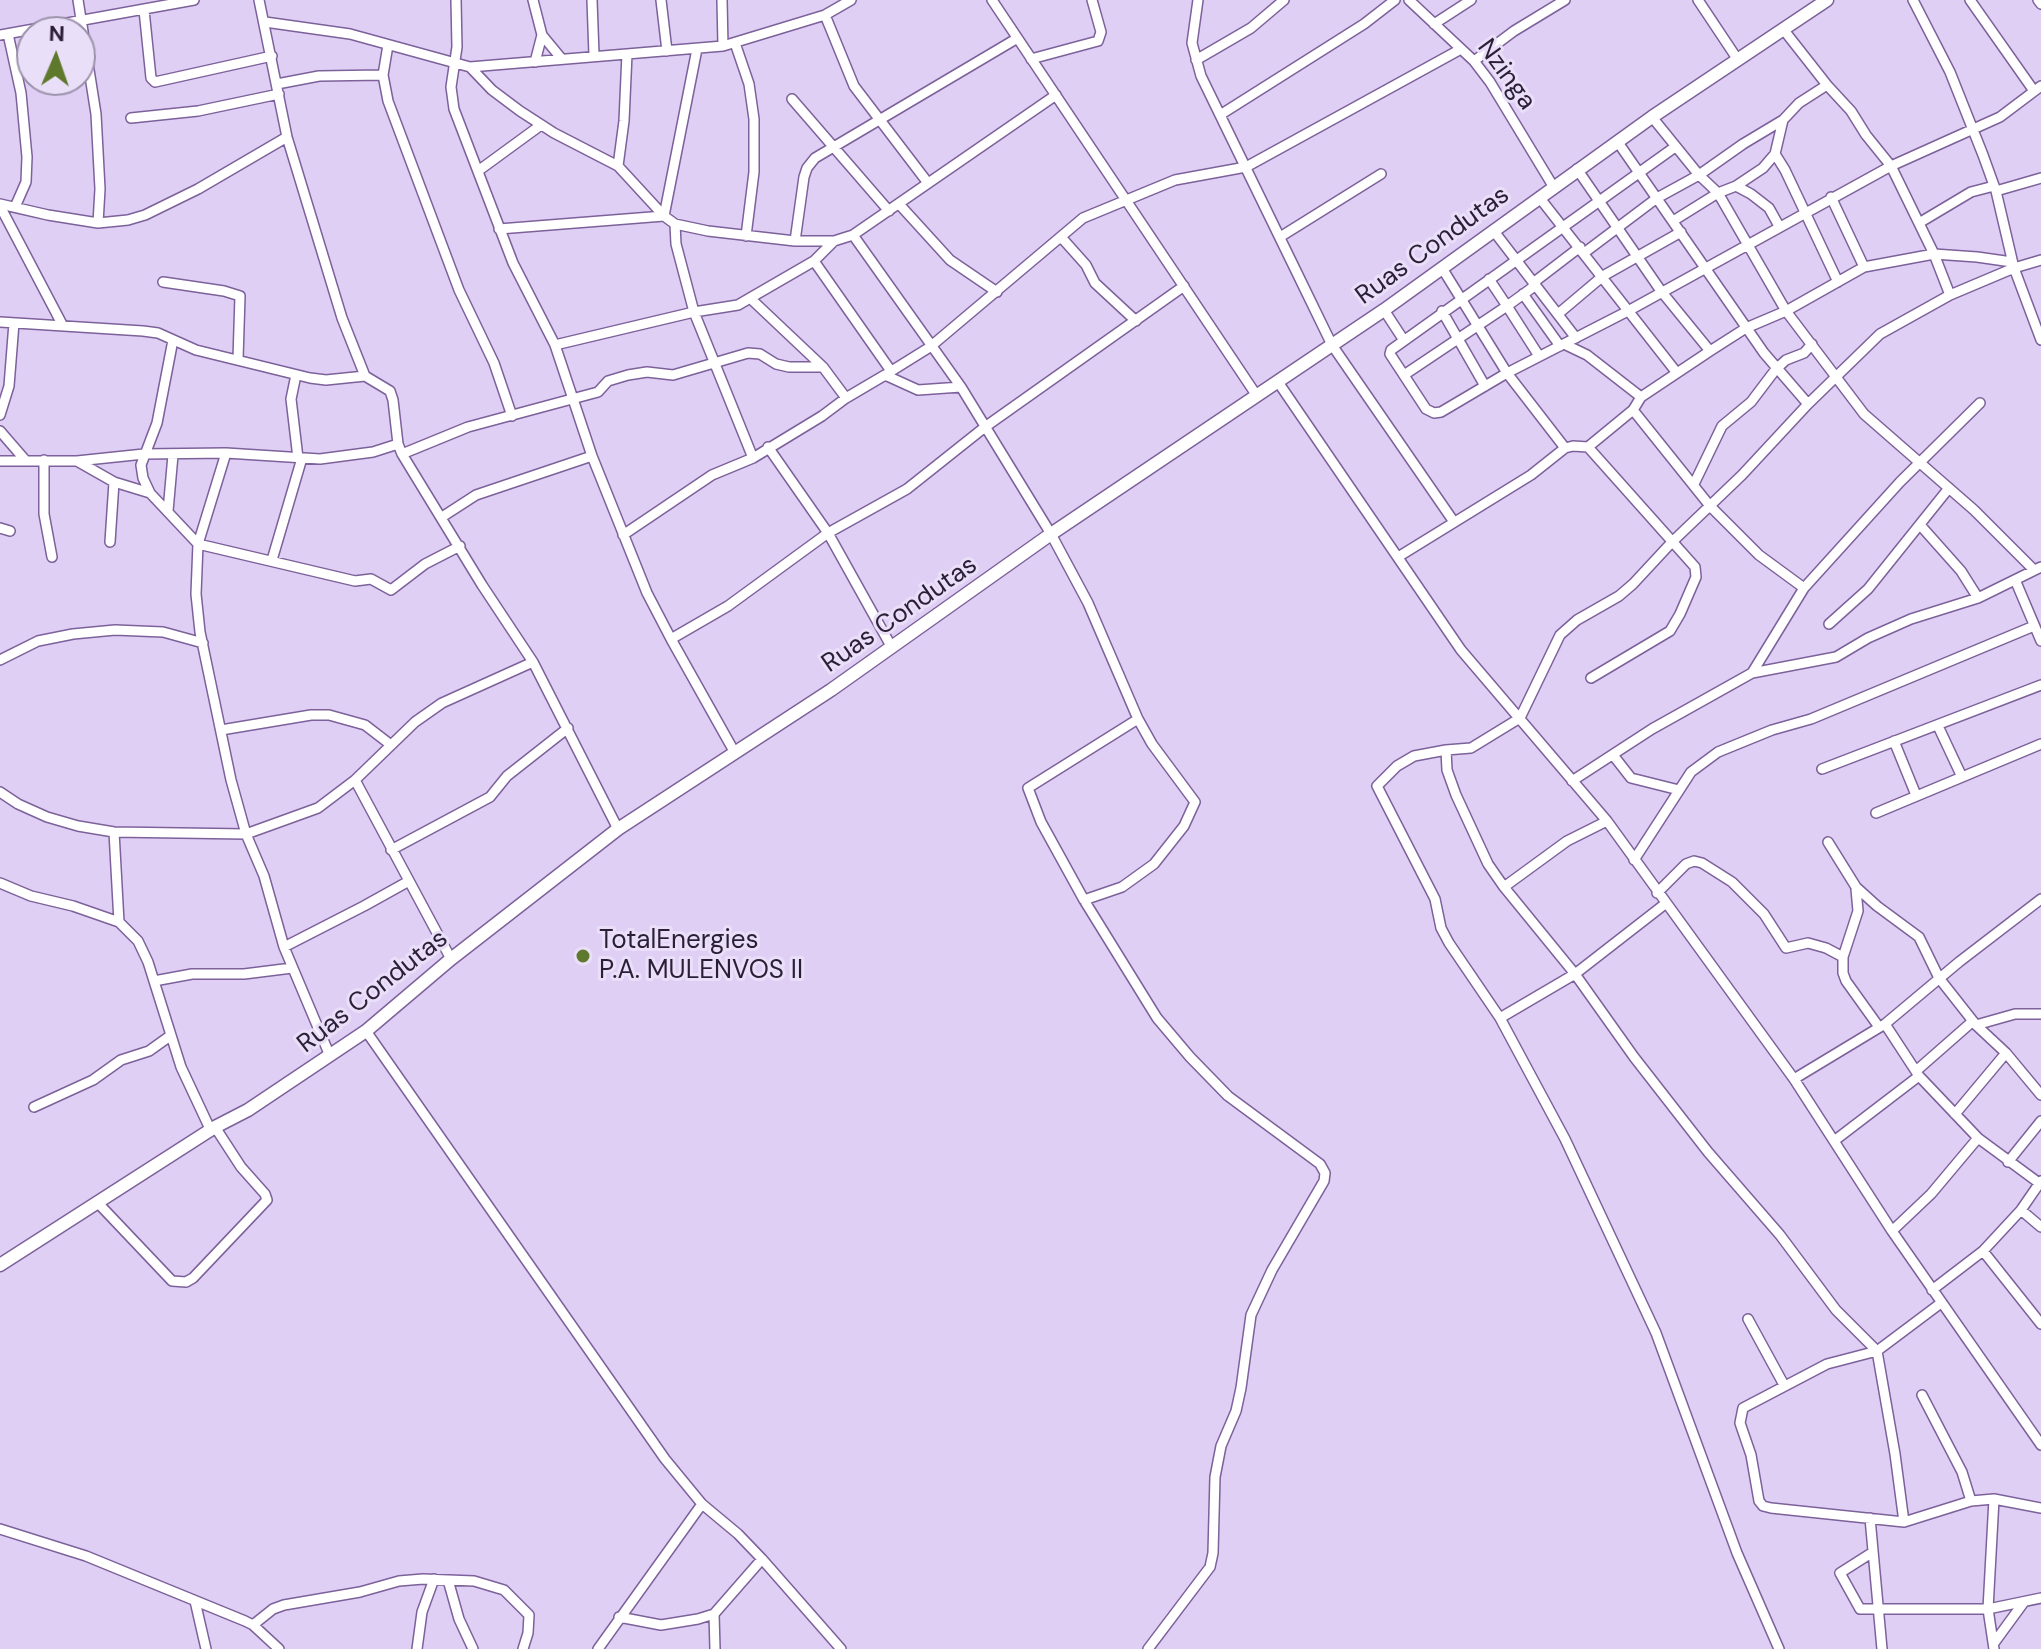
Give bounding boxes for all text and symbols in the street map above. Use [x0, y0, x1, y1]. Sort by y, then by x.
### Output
north arrow [16, 16, 96, 96]
text: N [48, 19, 65, 48]
street label: Nzinga [1470, 34, 1542, 116]
street label: Ruas Condutas [1350, 180, 1516, 312]
street label: Ruas Condutas [816, 550, 984, 680]
street label: Ruas Condutas [292, 924, 454, 1060]
place label: TotalEnergies P.A. MULENVOS II [599, 925, 803, 986]
marker: TotalEnergies P.A. MULENVOS II [574, 947, 592, 965]

